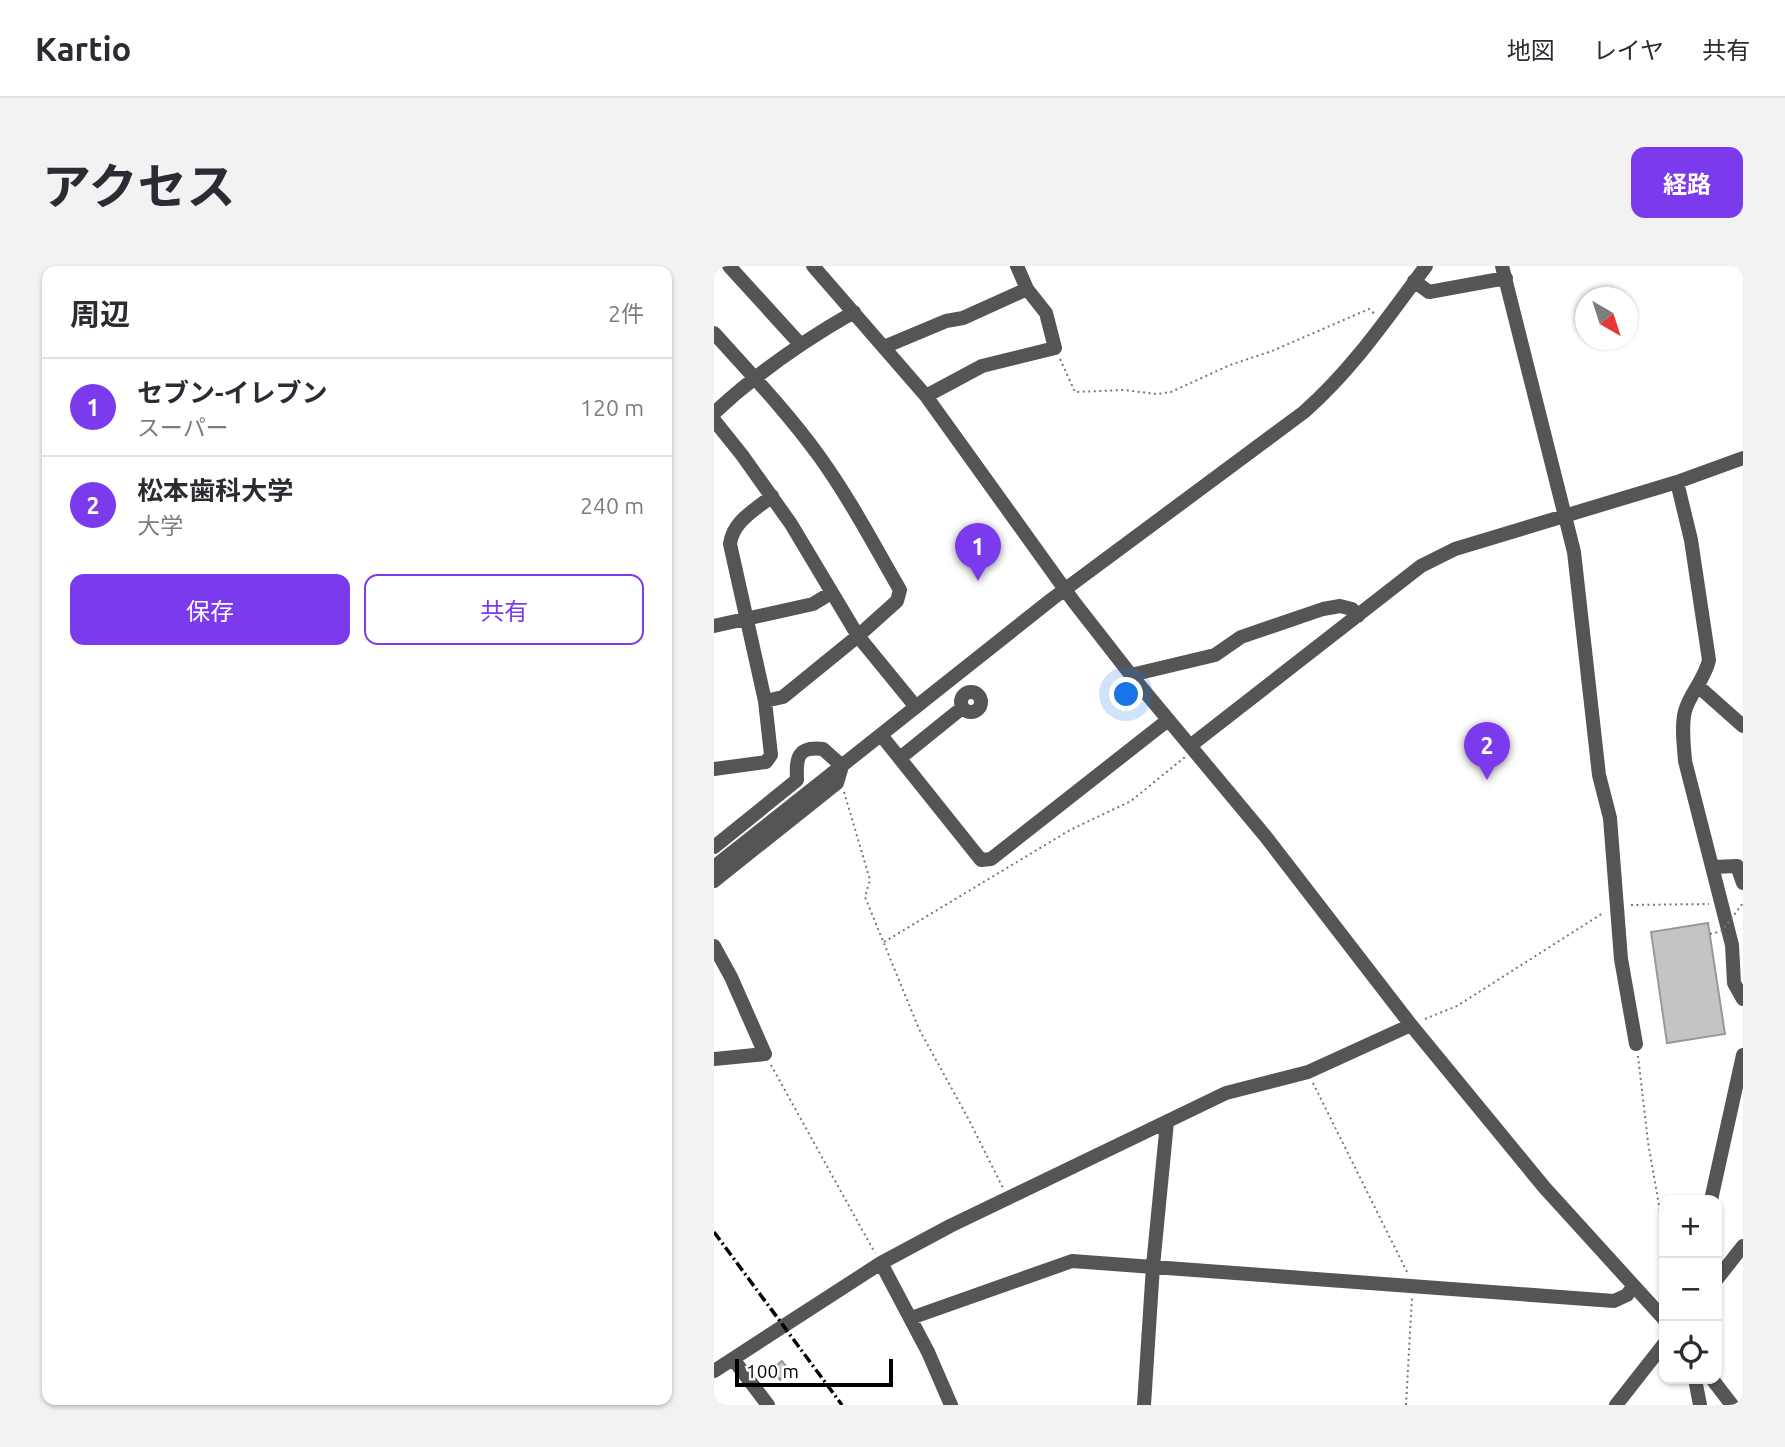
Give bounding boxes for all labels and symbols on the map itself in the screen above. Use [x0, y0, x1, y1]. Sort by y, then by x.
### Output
north arrow [1575, 287, 1638, 350]
pin: 1 [955, 523, 1001, 581]
your location [1109, 677, 1143, 711]
pin: 2 [1464, 722, 1510, 780]
scale bar [735, 1356, 892, 1388]

